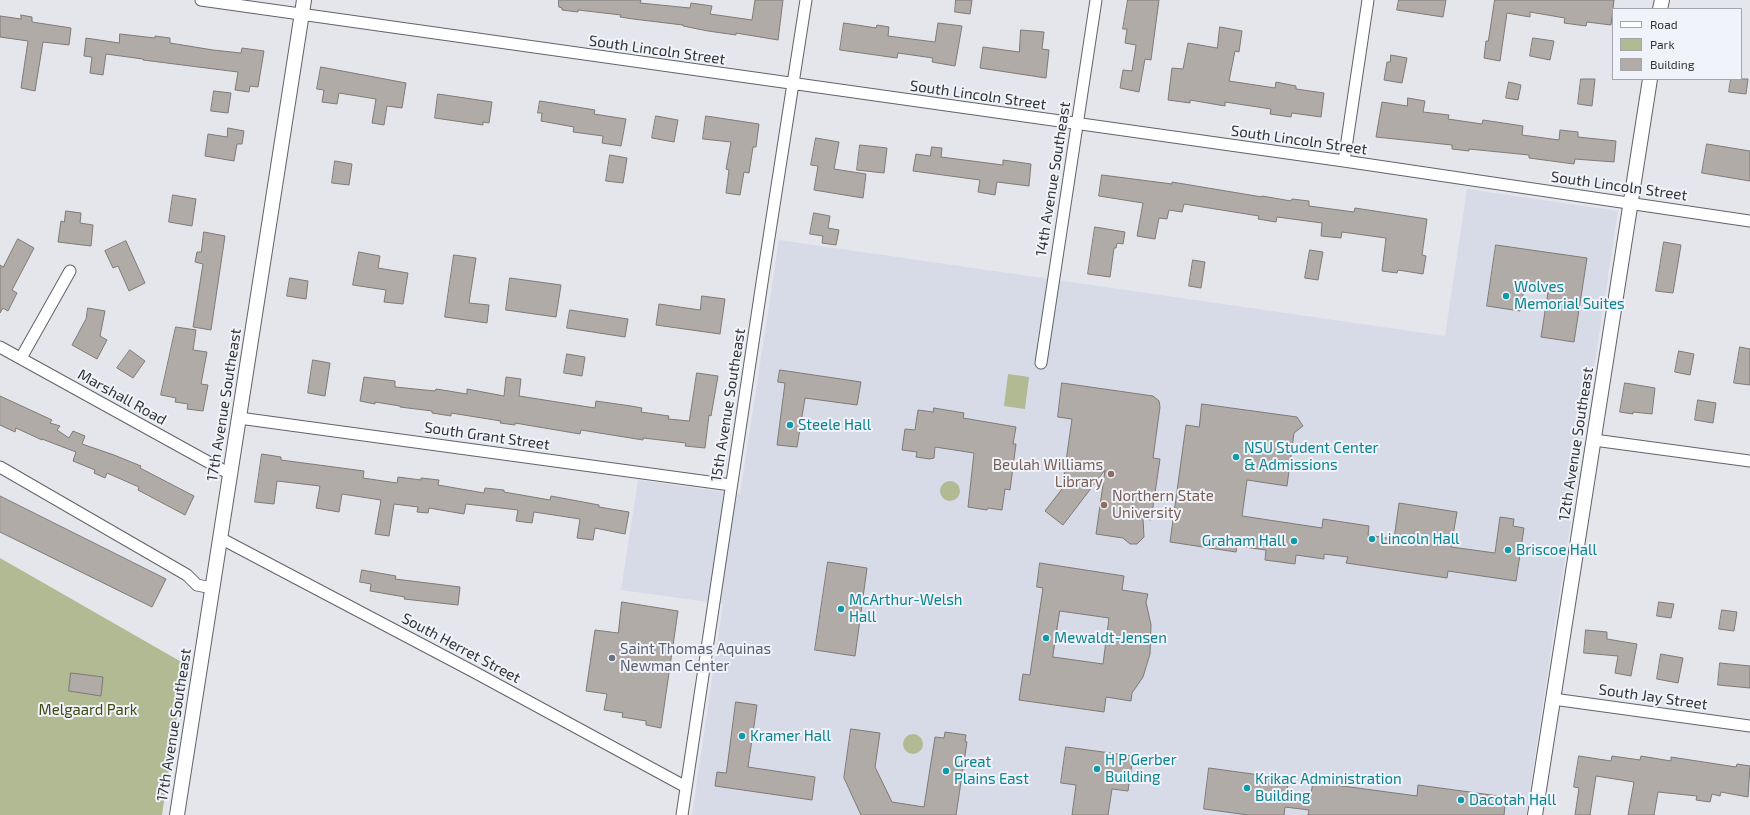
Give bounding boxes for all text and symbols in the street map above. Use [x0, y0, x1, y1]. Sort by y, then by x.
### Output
legend [1612, 8, 1742, 80]
text: Road [1650, 17, 1678, 31]
street label: South Lincoln Street [588, 32, 726, 68]
text: Park [1650, 37, 1675, 51]
text: Building [1650, 57, 1694, 71]
street label: South Lincoln Street [909, 77, 1047, 113]
street label: 14th Avenue Southeast [1032, 100, 1074, 258]
street label: South Lincoln Street [1230, 122, 1368, 158]
street label: South Lincoln Street [1550, 168, 1688, 204]
place label: Wolves Memorial Suites [1514, 278, 1625, 313]
marker: Wolves Memorial Suites [1501, 291, 1511, 301]
street label: 17th Avenue Southeast [203, 327, 245, 483]
street label: 15th Avenue Southeast [707, 327, 749, 483]
street label: Marshall Road [74, 365, 170, 429]
street label: 12th Avenue Southeast [1555, 366, 1597, 522]
place label: Steele Hall [798, 416, 871, 434]
street label: South Grant Street [423, 418, 551, 454]
marker: Steele Hall [785, 420, 795, 430]
place label: NSU Student Center & Admissions [1244, 439, 1378, 474]
marker: NSU Student Center & Admissions [1231, 452, 1241, 462]
place label: Beulah Williams Library [993, 456, 1103, 491]
marker: Beulah Williams Library [1106, 469, 1116, 479]
place label: Northern State University [1112, 487, 1214, 522]
marker: Northern State University [1099, 500, 1109, 510]
place label: Lincoln Hall [1380, 530, 1460, 548]
place label: Graham Hall [1202, 532, 1286, 550]
marker: Lincoln Hall [1367, 534, 1377, 544]
marker: Graham Hall [1289, 536, 1299, 546]
place label: Briscoe Hall [1516, 541, 1597, 559]
marker: Briscoe Hall [1503, 545, 1513, 555]
place label: McArthur-Welsh Hall [849, 591, 963, 626]
marker: McArthur-Welsh Hall [836, 604, 846, 614]
street label: South Herret Street [399, 609, 523, 687]
place label: Mewaldt-Jensen [1054, 629, 1167, 647]
marker: Mewaldt-Jensen [1041, 633, 1051, 643]
place label: Saint Thomas Aquinas Newman Center [620, 640, 771, 675]
street label: 17th Avenue Southeast [153, 647, 195, 803]
marker: Saint Thomas Aquinas Newman Center [607, 653, 617, 663]
street label: South Jay Street [1598, 680, 1708, 714]
park label: Melgaard Park [39, 701, 137, 719]
place label: Kramer Hall [750, 727, 831, 745]
marker: Kramer Hall [737, 731, 747, 741]
place label: H P Gerber Building [1105, 751, 1177, 786]
place label: Great Plains East [954, 753, 1029, 788]
marker: H P Gerber Building [1092, 764, 1102, 774]
marker: Great Plains East [941, 766, 951, 776]
place label: Krikac Administration Building [1255, 770, 1402, 805]
marker: Krikac Administration Building [1242, 783, 1252, 793]
place label: Dacotah Hall [1469, 791, 1556, 809]
marker: Dacotah Hall [1456, 795, 1466, 805]

